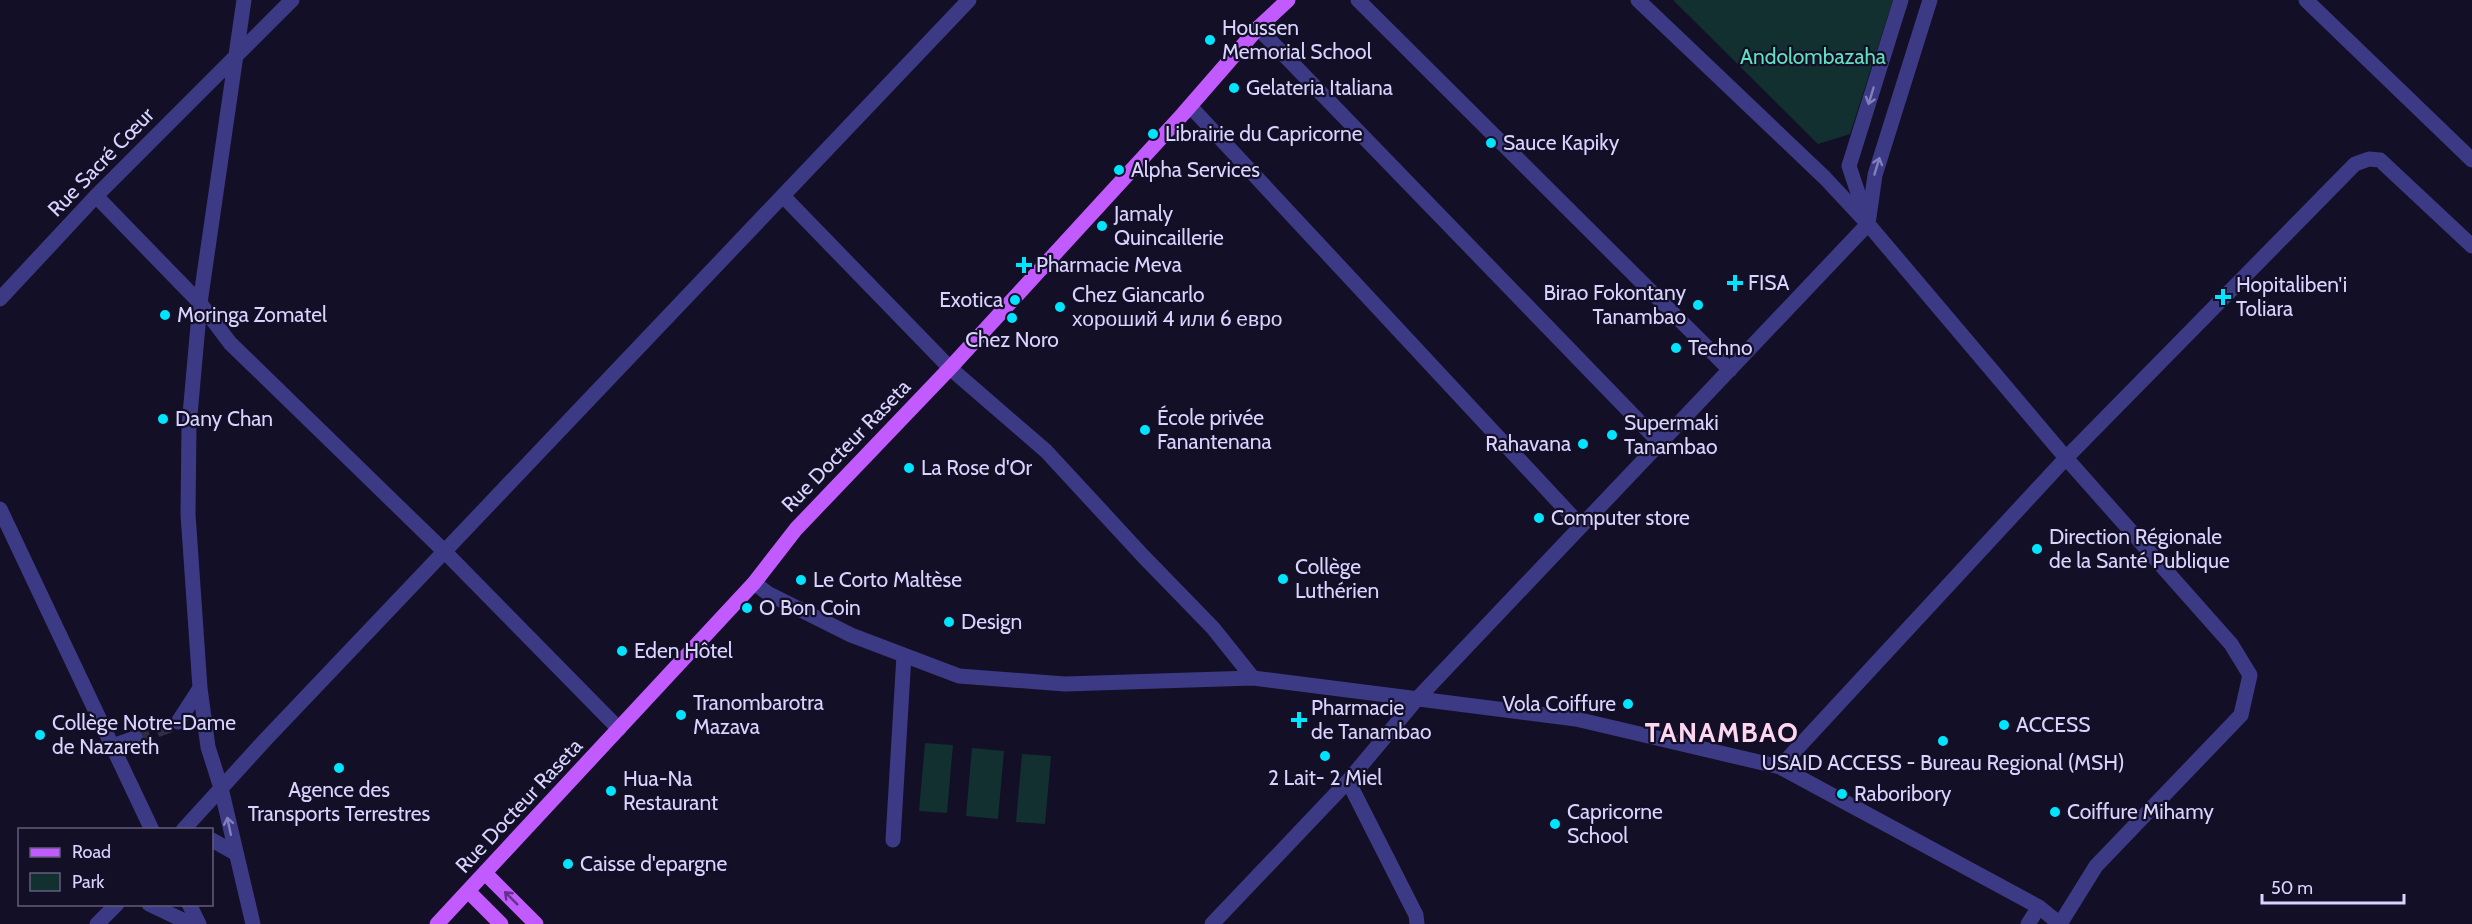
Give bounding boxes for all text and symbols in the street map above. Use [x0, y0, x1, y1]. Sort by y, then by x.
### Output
place label: Houssen Memorial School [1222, 15, 1372, 64]
marker: Houssen Memorial School [1203, 33, 1217, 47]
park label: Andolombazaha [1740, 44, 1886, 69]
place label: Gelateria Italiana [1246, 75, 1393, 100]
marker: Gelateria Italiana [1227, 81, 1241, 95]
one-way arrow [1865, 86, 1876, 105]
street label: Rue Sacré Cœur [42, 102, 159, 221]
place label: Librairie du Capricorne [1165, 121, 1363, 146]
marker: Librairie du Capricorne [1146, 127, 1160, 141]
place label: Sauce Kapiky [1503, 130, 1620, 155]
marker: Sauce Kapiky [1484, 136, 1498, 150]
place label: Alpha Services [1131, 157, 1260, 182]
one-way arrow [1873, 157, 1884, 176]
marker: Alpha Services [1112, 163, 1126, 177]
place label: Jamaly Quincaillerie [1113, 201, 1224, 250]
marker: Jamaly Quincaillerie [1095, 219, 1109, 233]
place label: Pharmacie Meva [1036, 252, 1182, 277]
marker: Pharmacie Meva [1017, 258, 1031, 272]
place label: FISA [1748, 270, 1790, 295]
place label: Hopitaliben'i Toliara [2236, 272, 2347, 321]
marker: FISA [1726, 274, 1744, 292]
place label: Birao Fokontany Tanambao [1543, 280, 1686, 329]
place label: Chez Giancarlo хороший 4 или 6 евро [1072, 282, 1282, 331]
place label: Exotica [939, 287, 1003, 312]
marker: Hopitaliben'i Toliara [2214, 288, 2232, 306]
marker: Exotica [1008, 293, 1022, 307]
marker: Birao Fokontany Tanambao [1691, 298, 1705, 312]
marker: Chez Giancarlo хороший 4 или 6 евро [1053, 300, 1067, 314]
place label: Moringa Zomatel [177, 302, 327, 327]
marker: Moringa Zomatel [158, 308, 172, 322]
marker: Chez Noro [1005, 311, 1019, 325]
place label: Chez Noro [965, 327, 1059, 352]
place label: Techno [1688, 335, 1753, 360]
marker: Techno [1669, 341, 1683, 355]
street label: Rue Docteur Raseta [776, 374, 915, 517]
place label: École privée Fanantenana [1157, 405, 1272, 454]
place label: Dany Chan [175, 406, 273, 431]
place label: Supermaki Tanambao [1624, 410, 1719, 459]
marker: Dany Chan [156, 412, 170, 426]
marker: École privée Fanantenana [1138, 423, 1152, 437]
marker: Supermaki Tanambao [1605, 428, 1619, 442]
place label: Rahavana [1485, 431, 1571, 456]
marker: Rahavana [1576, 437, 1590, 451]
place label: La Rose d'Or [921, 455, 1033, 480]
marker: La Rose d'Or [902, 461, 916, 475]
place label: Computer store [1551, 505, 1690, 530]
marker: Computer store [1532, 511, 1546, 525]
place label: Direction Régionale de la Santé Publique [2049, 524, 2230, 573]
marker: Direction Régionale de la Santé Publique [2030, 542, 2044, 556]
place label: Collège Luthérien [1295, 554, 1379, 603]
place label: Le Corto Maltèse [813, 567, 962, 592]
marker: Collège Luthérien [1276, 572, 1290, 586]
marker: Le Corto Maltèse [794, 573, 808, 587]
place label: O Bon Coin [759, 595, 861, 620]
marker: O Bon Coin [740, 601, 754, 615]
place label: Design [961, 609, 1022, 634]
marker: Design [942, 615, 956, 629]
place label: Eden Hôtel [634, 638, 733, 663]
marker: Eden Hôtel [615, 644, 629, 658]
place label: Tranombarotra Mazava [693, 690, 824, 739]
place label: Vola Coiffure [1502, 691, 1616, 716]
place label: Pharmacie de Tanambao [1311, 695, 1432, 744]
marker: Vola Coiffure [1621, 697, 1635, 711]
marker: Tranombarotra Mazava [674, 708, 688, 722]
place label: Collège Notre-Dame de Nazareth [52, 710, 236, 759]
place label: ACCESS [2016, 712, 2090, 737]
marker: Pharmacie de Tanambao [1292, 713, 1306, 727]
district label: TANAMBAO [1645, 716, 1799, 749]
marker: ACCESS [1997, 718, 2011, 732]
marker: Collège Notre-Dame de Nazareth [33, 728, 47, 742]
street label: Rue Docteur Raseta [450, 733, 587, 878]
marker: USAID ACCESS - Bureau Regional (MSH) [1936, 734, 1950, 748]
marker: 2 Lait- 2 Miel [1318, 749, 1332, 763]
place label: USAID ACCESS - Bureau Regional (MSH) [1761, 750, 2125, 775]
marker: Agence des Transports Terrestres [332, 761, 346, 775]
place label: 2 Lait- 2 Miel [1268, 765, 1382, 790]
place label: Hua-Na Restaurant [623, 766, 718, 815]
place label: Agence des Transports Terrestres [248, 777, 430, 826]
place label: Raboribory [1854, 781, 1952, 806]
marker: Hua-Na Restaurant [604, 784, 618, 798]
marker: Raboribory [1835, 787, 1849, 801]
place label: Capricorne School [1567, 799, 1663, 848]
place label: Coiffure Mihamy [2067, 799, 2214, 824]
marker: Coiffure Mihamy [2048, 805, 2062, 819]
one-way arrow [223, 817, 235, 836]
marker: Capricorne School [1548, 817, 1562, 831]
legend [18, 828, 213, 906]
text: Road [72, 841, 111, 863]
place label: Caisse d'epargne [580, 851, 727, 876]
marker: Caisse d'epargne [561, 857, 575, 871]
scale bar [2262, 867, 2404, 905]
text: Park [72, 871, 105, 893]
text: 50 m [2271, 877, 2313, 899]
one-way arrow [503, 891, 518, 906]

